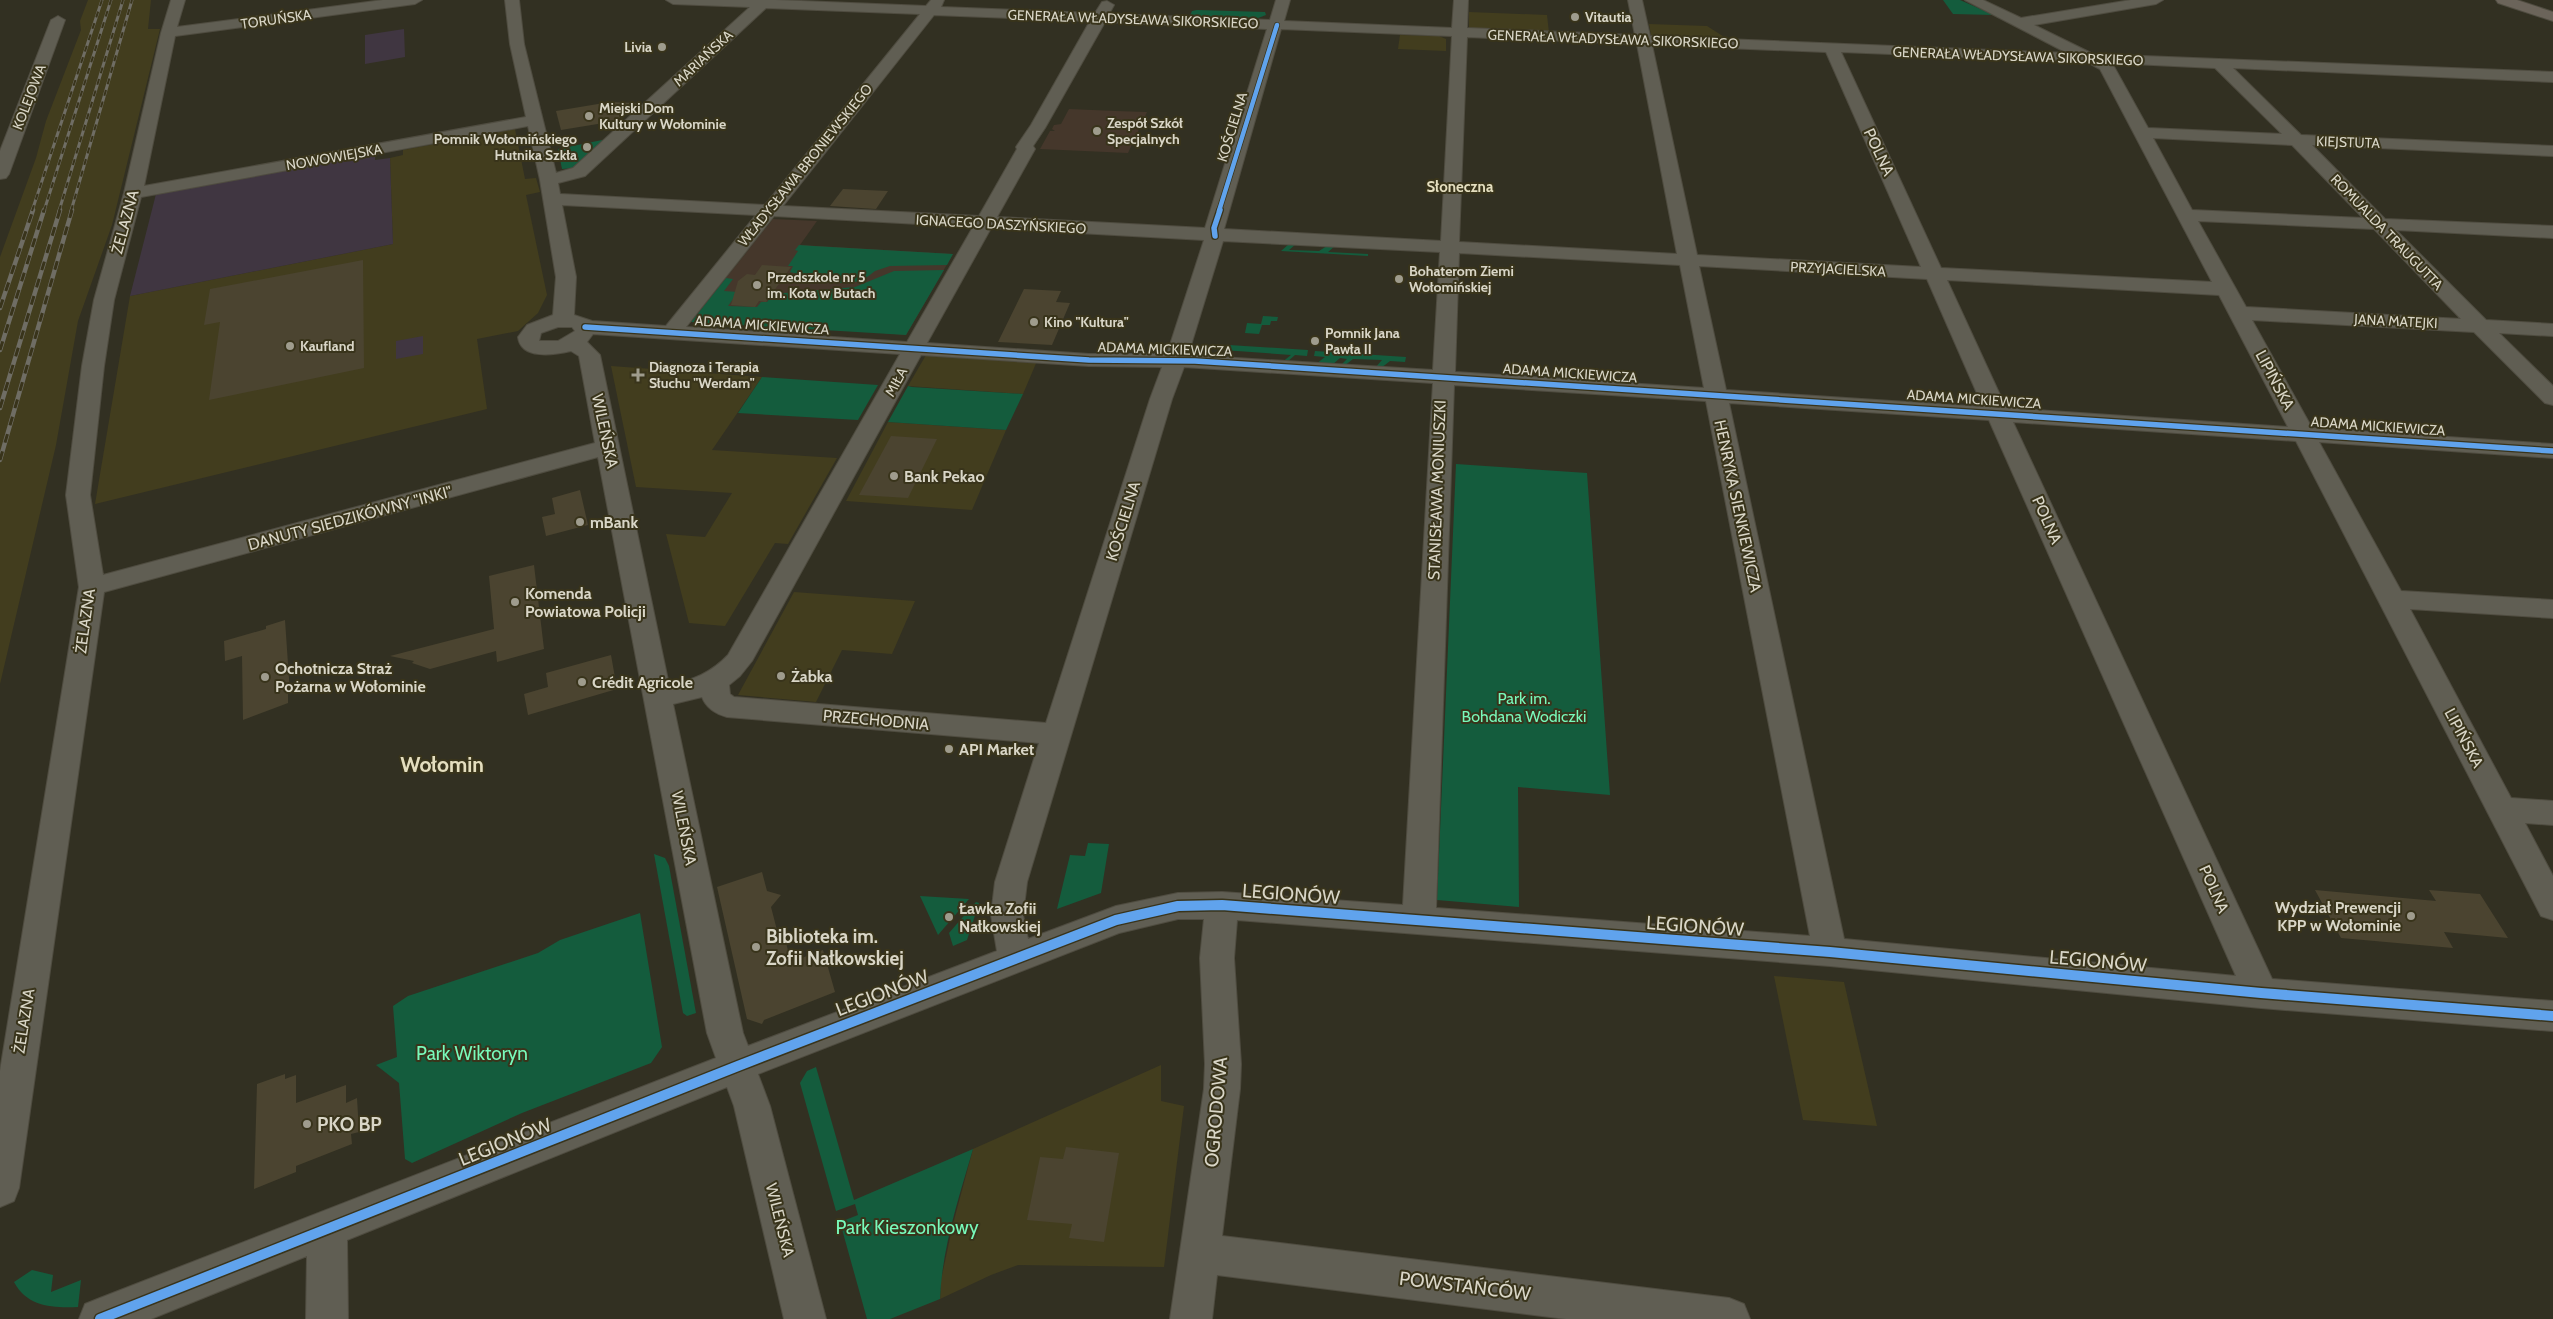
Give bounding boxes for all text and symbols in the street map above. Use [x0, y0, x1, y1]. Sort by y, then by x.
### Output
street label: TORUŃSKA [240, 5, 313, 33]
street label: GENERAŁA WŁADYSŁAWA SIKORSKIEGO [1007, 6, 1259, 32]
place label: Vitautia [1585, 8, 1632, 26]
marker: Vitautia [1569, 11, 1581, 23]
street label: MARIAŃSKA [669, 26, 737, 90]
street label: GENERAŁA WŁADYSŁAWA SIKORSKIEGO [1487, 26, 1739, 52]
place label: Livia [624, 38, 652, 56]
marker: Livia [656, 41, 668, 53]
street label: GENERAŁA WŁADYSŁAWA SIKORSKIEGO [1892, 43, 2144, 69]
street label: KOLEJOWA [8, 61, 50, 132]
street label: WŁADYSŁAWA BRONIEWSKIEGO [734, 80, 876, 250]
street label: KOŚCIELNA [1213, 90, 1251, 164]
place label: Miejski Dom Kultury w Wołominie [599, 99, 726, 133]
marker: Miejski Dom Kultury w Wołominie [583, 110, 595, 122]
place label: Zespół Szkół Specjalnych [1107, 114, 1183, 148]
marker: Zespół Szkół Specjalnych [1091, 125, 1103, 137]
street label: POLNA [1860, 125, 1898, 179]
place label: Pomnik Wołomińskiego Hutnika Szkła [434, 130, 577, 164]
street label: KIEJSTUTA [2316, 132, 2381, 152]
street label: NOWOWIEJSKA [285, 140, 384, 174]
marker: Pomnik Wołomińskiego Hutnika Szkła [581, 141, 593, 153]
street label: ROMUALDA TRAUGUTTA [2327, 170, 2447, 294]
district label: Słoneczna [1427, 178, 1494, 196]
street label: ŻELAZNA [107, 188, 143, 256]
street label: IGNACEGO DASZYŃSKIEGO [915, 211, 1087, 237]
street label: PRZYJACIELSKA [1790, 258, 1887, 281]
place label: Bohaterom Ziemi Wołomińskiej [1409, 262, 1514, 296]
place label: Przedszkole nr 5 im. Kota w Butach [767, 268, 876, 302]
marker: Bohaterom Ziemi Wołomińskiej [1393, 273, 1405, 285]
marker: Przedszkole nr 5 im. Kota w Butach [751, 279, 763, 291]
street label: JANA MATEJKI [2353, 310, 2438, 332]
street label: ADAMA MICKIEWICZA [694, 311, 830, 339]
place label: Kino "Kultura" [1044, 313, 1129, 331]
marker: Kino "Kultura" [1028, 316, 1040, 328]
place label: Pomnik Jana Pawła II [1325, 324, 1400, 358]
marker: Pomnik Jana Pawła II [1309, 335, 1321, 347]
place label: Kaufland [300, 337, 355, 355]
street label: ADAMA MICKIEWICZA [1097, 338, 1233, 360]
marker: Kaufland [284, 340, 296, 352]
street label: LIPIŃSKA [2251, 347, 2299, 413]
place label: Diagnoza i Terapia Słuchu "Werdam" [649, 358, 759, 392]
street label: ADAMA MICKIEWICZA [1502, 359, 1638, 387]
street label: MIŁA [881, 364, 911, 400]
marker: Diagnoza i Terapia Słuchu "Werdam" [631, 368, 645, 382]
street label: ADAMA MICKIEWICZA [1906, 385, 2042, 413]
street label: WILEŃSKA [588, 392, 622, 470]
street label: STANISŁAWA MONIUSZKI [1424, 400, 1450, 580]
street label: ADAMA MICKIEWICZA [2310, 412, 2446, 440]
street label: HENRYKA SIENKIEWICZA [1710, 418, 1766, 594]
place label: Bank Pekao [904, 467, 985, 486]
marker: Bank Pekao [888, 470, 900, 482]
street label: KOŚCIELNA [1102, 479, 1144, 563]
street label: DANUTY SIEDZIKÓWNY "INKI" [246, 482, 454, 554]
street label: POLNA [2028, 493, 2066, 547]
place label: mBank [590, 513, 638, 532]
marker: mBank [574, 516, 586, 528]
place label: Komenda Powiatowa Policji [525, 584, 646, 621]
street label: ŻELAZNA [71, 587, 99, 655]
marker: Komenda Powiatowa Policji [509, 596, 521, 608]
place label: Ochotnicza Straż Pożarna w Wołominie [275, 659, 426, 696]
place label: Żabka [791, 667, 833, 686]
marker: Żabka [775, 670, 787, 682]
marker: Ochotnicza Straż Pożarna w Wołominie [259, 671, 271, 683]
place label: Crédit Agricole [592, 673, 693, 692]
marker: Crédit Agricole [576, 676, 588, 688]
park label: Park im. Bohdana Wodiczki [1462, 689, 1586, 726]
street label: LIPIŃSKA [2440, 705, 2488, 771]
street label: PRZECHODNIA [822, 706, 930, 734]
place label: API Market [959, 740, 1035, 759]
marker: API Market [943, 743, 955, 755]
district label: Wołomin [400, 752, 484, 777]
street label: WILEŃSKA [667, 789, 701, 867]
street label: POLNA [2195, 862, 2233, 916]
street label: LEGIONÓW [1241, 878, 1341, 909]
place label: Wydział Prewencji KPP w Wołominie [2275, 898, 2401, 935]
place label: Ławka Zofii Nałkowskiej [959, 899, 1041, 936]
street label: LEGIONÓW [1645, 910, 1745, 941]
marker: Wydział Prewencji KPP w Wołominie [2405, 910, 2417, 922]
marker: Ławka Zofii Nałkowskiej [943, 911, 955, 923]
place label: Biblioteka im. Zofii Nałkowskiej [766, 925, 904, 970]
marker: Biblioteka im. Zofii Nałkowskiej [750, 941, 762, 953]
street label: LEGIONÓW [2048, 944, 2148, 977]
street label: LEGIONÓW [832, 964, 932, 1021]
street label: ŻELAZNA [9, 987, 39, 1055]
park label: Park Wiktoryn [416, 1042, 528, 1065]
street label: OGRODOWA [1200, 1056, 1232, 1168]
street label: LEGIONÓW [455, 1112, 555, 1171]
place label: PKO BP [317, 1113, 382, 1136]
marker: PKO BP [301, 1118, 313, 1130]
street label: WILEŃSKA [762, 1181, 798, 1259]
park label: Park Kieszonkowy [836, 1216, 979, 1239]
street label: POWSTAŃCÓW [1398, 1266, 1532, 1305]

